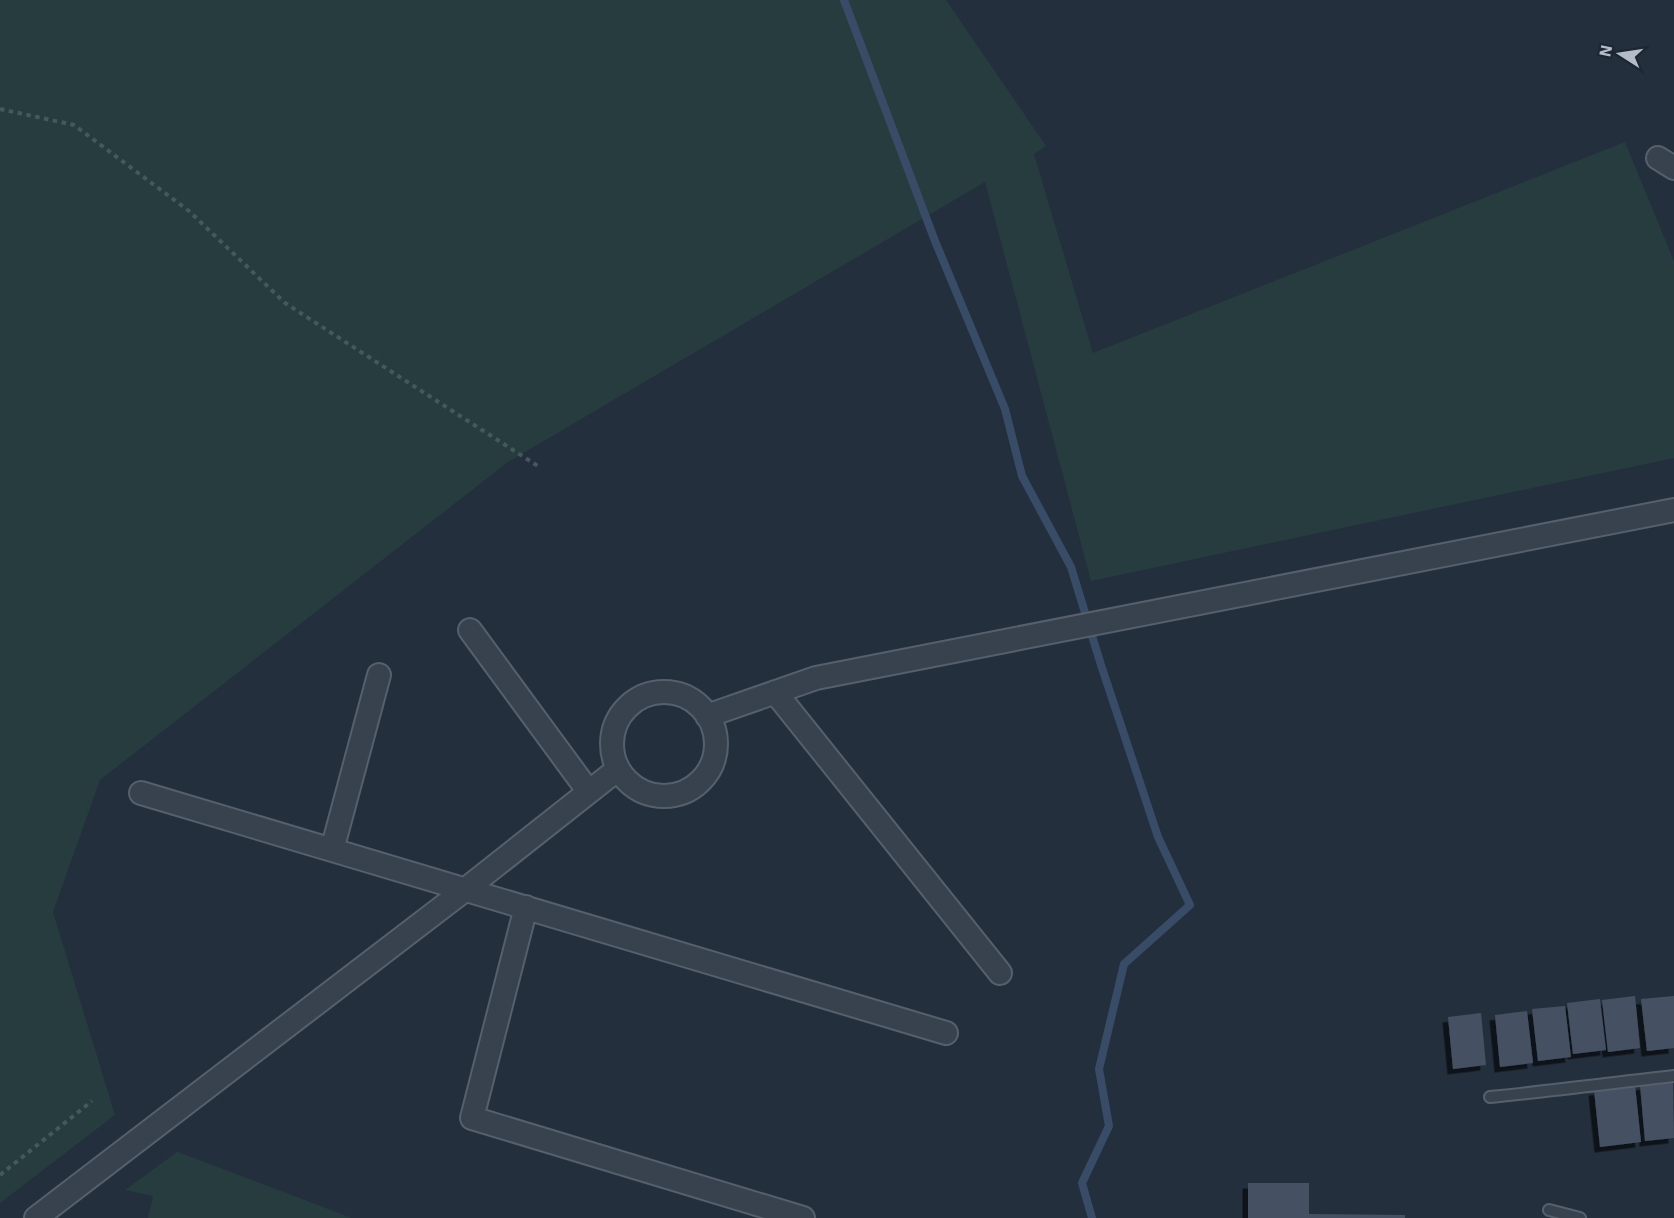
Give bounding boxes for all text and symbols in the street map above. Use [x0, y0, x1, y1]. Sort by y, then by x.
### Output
north arrow [1590, 24, 1650, 84]
text: N [1594, 43, 1616, 59]

